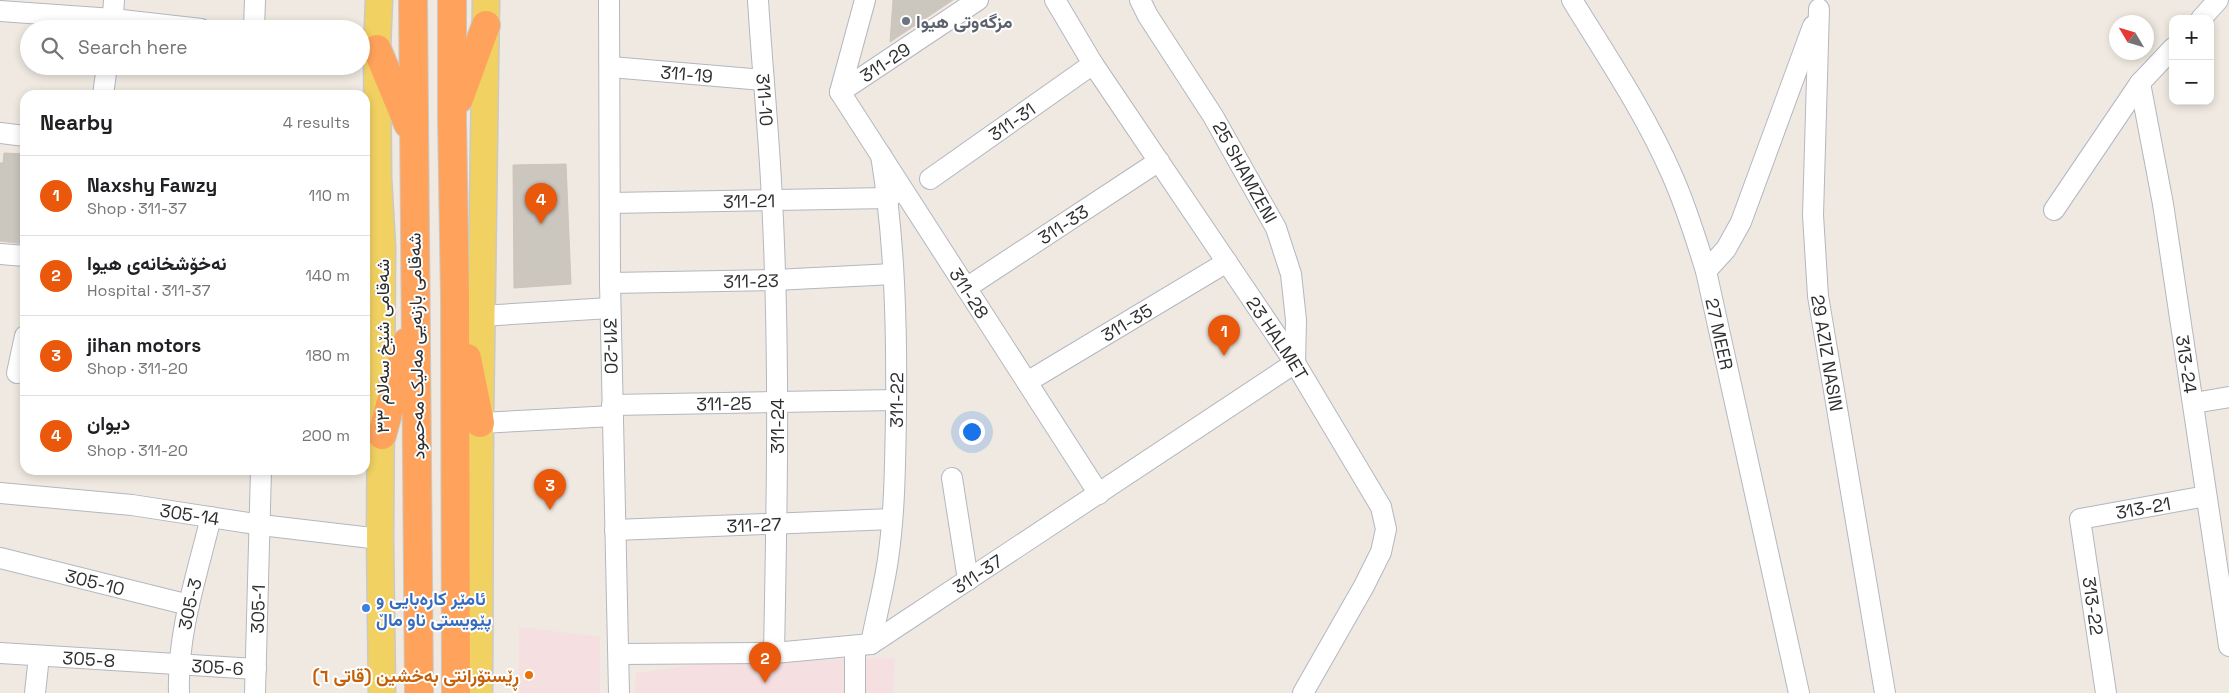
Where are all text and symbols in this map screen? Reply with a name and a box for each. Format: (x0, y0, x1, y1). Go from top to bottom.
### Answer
place label: مزگەوتی هیوا (916, 10, 1013, 33)
marker: مزگەوتی هیوا (900, 15, 912, 27)
north arrow (2109, 15, 2154, 60)
map controls (2169, 15, 2214, 105)
button: + (2169, 15, 2214, 60)
search box (20, 20, 370, 75)
icon: search (38, 34, 66, 62)
text: Search here (78, 35, 188, 60)
street label: 311-29 (855, 37, 914, 87)
street label: 311-19 (660, 60, 714, 87)
button: − (2169, 60, 2214, 105)
street label: 311-10 (752, 72, 779, 127)
street label: 311-31 (984, 97, 1040, 146)
text: Nearby (40, 109, 113, 136)
text: 4 results (283, 112, 350, 133)
street label: 25 SHAMZENI (1208, 117, 1282, 227)
text: Naxshy Fawzy (87, 173, 217, 198)
pin: 4 (525, 183, 557, 224)
text: 1 (52, 185, 60, 206)
text: 110 m (308, 185, 350, 206)
street label: 311-21 (723, 189, 775, 212)
text: Shop · 311-37 (87, 198, 187, 219)
street label: 311-33 (1033, 199, 1092, 249)
street label: شەقامی بازنەیی مەلیک مەحمود (403, 232, 429, 460)
text: نەخۆشخانەی هیوا (87, 251, 227, 276)
street label: شەقامی شێخ سەلام ٣٣ (371, 259, 395, 433)
street label: 311-28 (945, 263, 994, 323)
text: 2 (51, 265, 61, 286)
text: 140 m (305, 265, 350, 286)
street label: 311-23 (723, 268, 779, 292)
text: Hospital · 311-37 (87, 280, 210, 301)
street label: 23 HALMET (1242, 292, 1314, 384)
street label: 29 AZIZ NASIN (1806, 293, 1849, 413)
street label: 27 MEER (1701, 296, 1739, 372)
street label: 311-35 (1097, 298, 1156, 346)
pin: 1 (1208, 315, 1240, 356)
street label: 311-20 (599, 318, 623, 374)
text: jihan motors (87, 333, 201, 358)
street label: 313-24 (2171, 333, 2203, 395)
text: 3 (51, 345, 61, 366)
text: 180 m (305, 345, 350, 366)
text: Shop · 311-20 (87, 358, 188, 379)
street label: 311-22 (884, 372, 908, 428)
street label: 311-25 (696, 391, 752, 415)
street label: 311-24 (766, 398, 789, 454)
text: دیوان (87, 411, 130, 436)
your location (959, 419, 985, 445)
text: 4 (51, 425, 61, 446)
text: 200 m (302, 425, 350, 446)
text: Shop · 311-20 (87, 440, 188, 461)
pin: 3 (534, 469, 566, 510)
street label: 313-21 (2114, 491, 2172, 524)
street label: 305-14 (158, 498, 221, 530)
street label: 311-27 (726, 512, 782, 537)
street label: 311-37 (948, 549, 1007, 598)
street label: 305-10 (63, 563, 127, 600)
street label: 313-22 (2078, 575, 2108, 637)
street label: 305-3 (173, 576, 206, 632)
street label: 305-1 (245, 584, 269, 634)
place label: ئامێر کارەبایی و پێویستی ناو ماڵ (376, 587, 492, 632)
marker: ئامێر کارەبایی و پێویستی ناو ماڵ (360, 602, 372, 614)
pin: 2 (749, 642, 781, 683)
street label: 305-8 (62, 645, 116, 672)
street label: 305-6 (191, 653, 244, 680)
place label: ڕێستۆرانتی بە‌خشین (قاتی ٦) (313, 664, 519, 691)
marker: ڕێستۆرانتی بە‌خشین (قاتی ٦) (523, 669, 535, 681)

